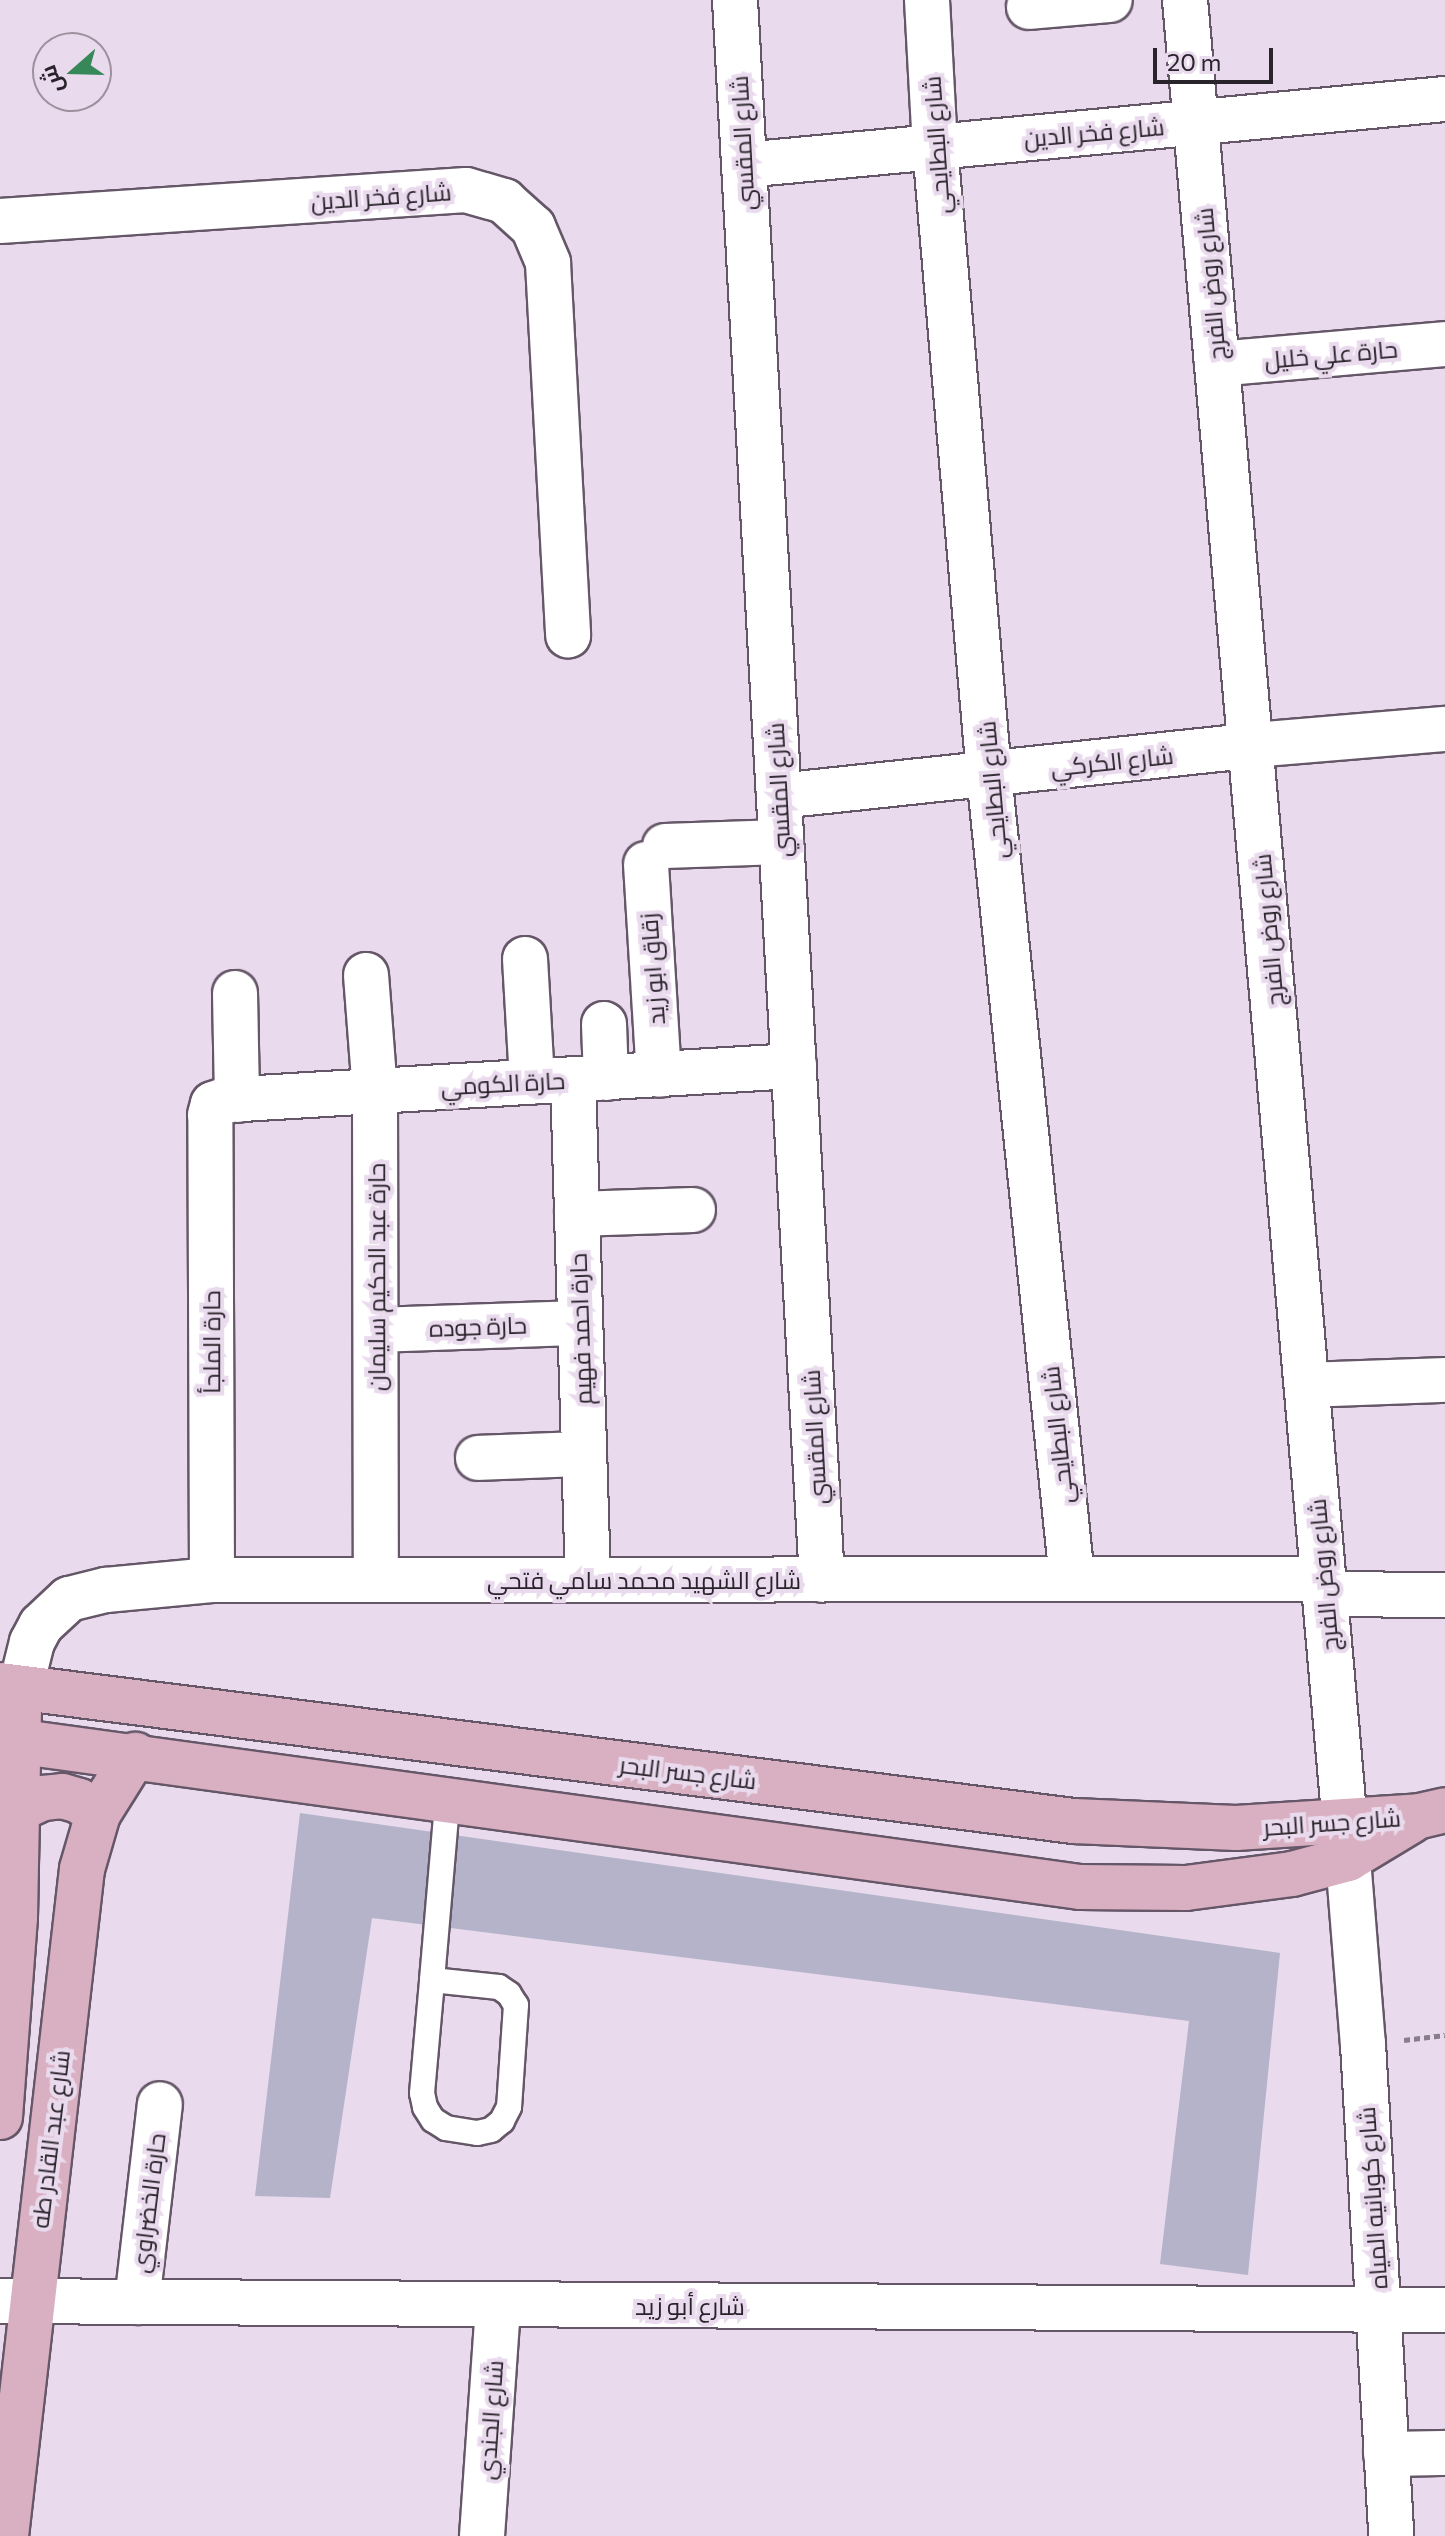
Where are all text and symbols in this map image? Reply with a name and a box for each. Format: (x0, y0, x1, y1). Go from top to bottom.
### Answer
north arrow (32, 32, 112, 112)
scale bar (1157, 32, 1277, 82)
text: 20 m (1167, 47, 1221, 76)
text: ش (33, 62, 68, 98)
street label: شارع المقسي (724, 75, 760, 211)
street label: شارع البطايحي (917, 75, 955, 215)
street label: شارع فخر الدين (1023, 112, 1165, 152)
street label: شارع فخر الدين (310, 177, 452, 215)
street label: شارع روض الفرج (1189, 206, 1231, 362)
street label: حارة علي خليل (1263, 334, 1399, 374)
street label: شارع البطايحي (972, 720, 1012, 860)
street label: شارع المقسي (760, 722, 796, 858)
street label: شارع الكركي (1049, 740, 1175, 782)
street label: شارع روض الفرج (1247, 852, 1289, 1008)
street label: زقاق ابو زيد (634, 912, 670, 1026)
street label: حارة الكومي (440, 1065, 566, 1101)
street label: حارة عبد الحكيم سليمان (362, 1163, 390, 1391)
street label: حارة احمد فهيم (563, 1253, 597, 1405)
street label: حارة الملجأ (197, 1290, 225, 1394)
street label: حارة جوده (428, 1310, 528, 1342)
street label: شارع البطايحي (1035, 1365, 1079, 1505)
street label: شارع المقسي (796, 1369, 832, 1505)
street label: شارع روض الفرج (1302, 1497, 1344, 1653)
street label: شارع الشهيد محمد سامي فتحي (487, 1566, 801, 1594)
street label: شارع جسر البحر (618, 1749, 758, 1795)
street label: شارع جسر البحر (1262, 1803, 1402, 1841)
street label: شارع عبد القادر طه (25, 2048, 75, 2230)
street label: شارع كوبانيه المياه (1351, 2106, 1393, 2290)
street label: حارة الخضراوي (125, 2131, 171, 2275)
street label: شارع أبو زيد (635, 2292, 745, 2320)
street label: شارع الجندي (471, 2359, 509, 2481)

